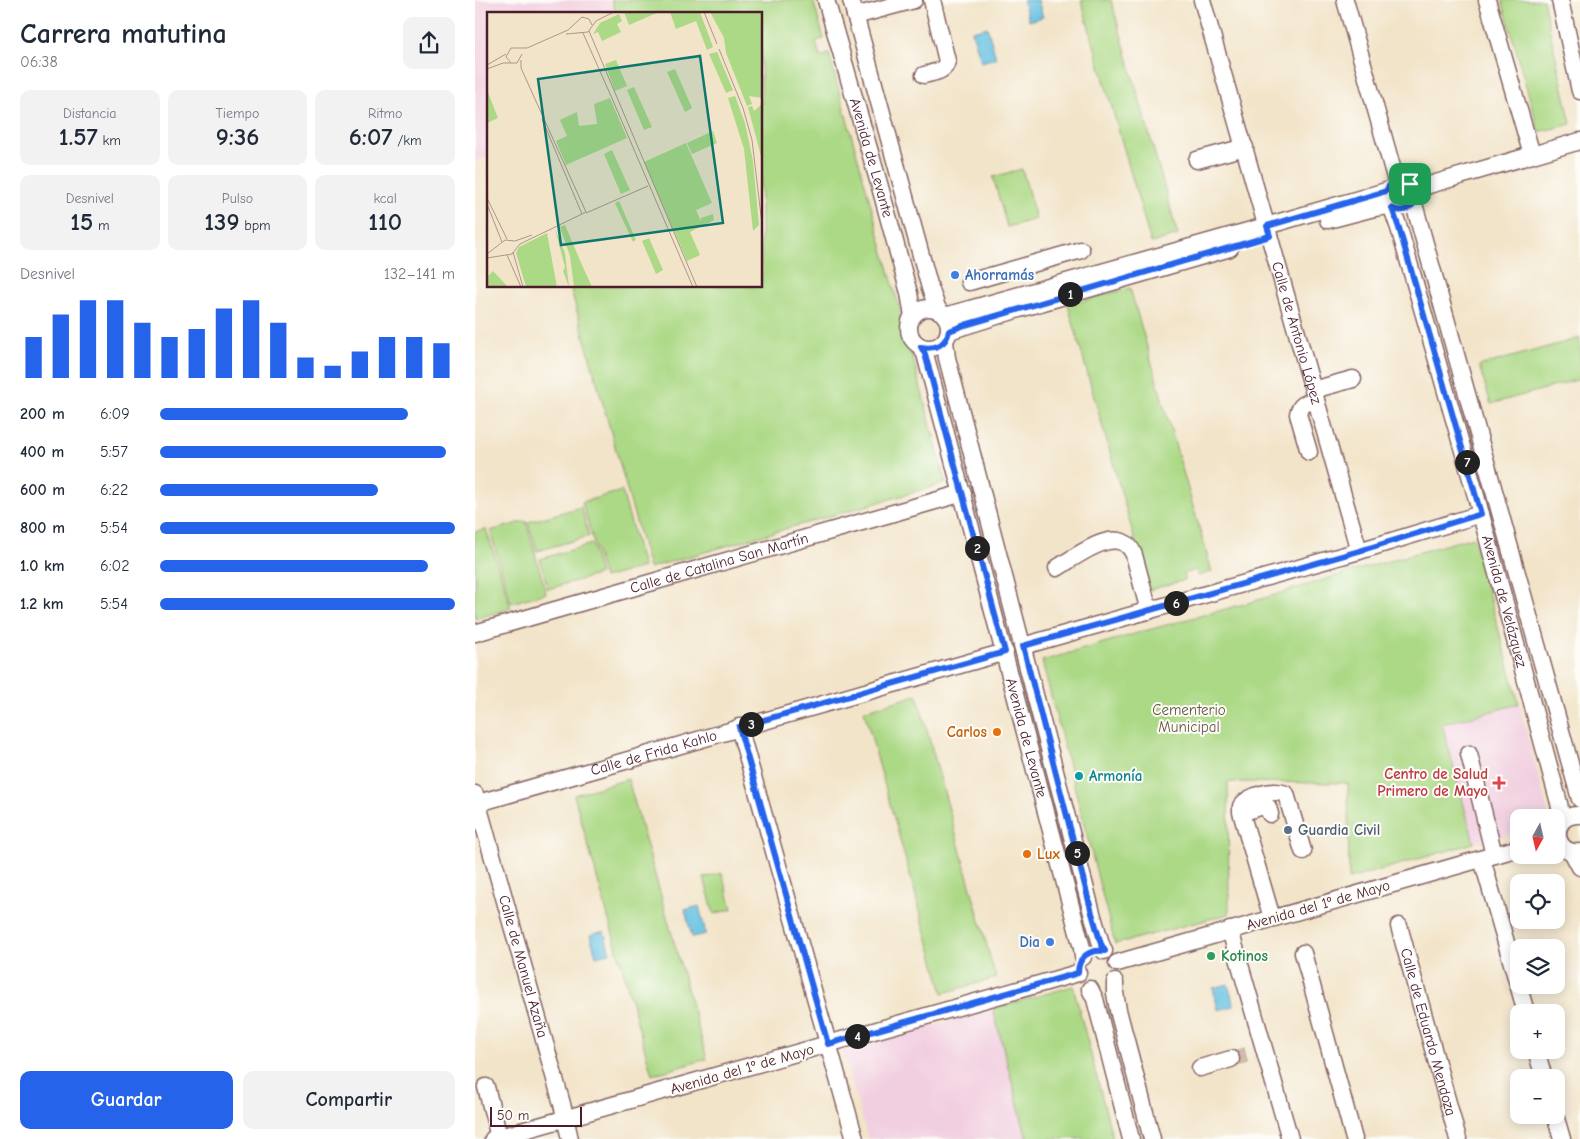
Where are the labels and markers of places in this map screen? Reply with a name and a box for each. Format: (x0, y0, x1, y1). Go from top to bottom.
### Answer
pin (1389, 163, 1431, 205)
place label: Ahorramás (965, 266, 1034, 284)
marker: Ahorramás (949, 269, 961, 281)
pin: 1 (1057, 282, 1083, 306)
pin: 7 (1455, 450, 1479, 474)
pin: 2 (965, 536, 989, 560)
pin: 6 (1163, 590, 1189, 616)
pin: 3 (739, 712, 763, 736)
place label: Carlos (947, 723, 987, 741)
marker: Carlos (991, 726, 1003, 738)
place label: Centro de Salud Primero de Mayo (1377, 765, 1488, 800)
place label: Armonía (1089, 767, 1142, 785)
marker: Armonía (1073, 770, 1085, 782)
marker: Centro de Salud Primero de Mayo (1492, 776, 1506, 790)
place label: Guardia Civil (1298, 821, 1380, 839)
marker: Guardia Civil (1282, 824, 1294, 836)
pin: 5 (1065, 840, 1089, 866)
place label: Lux (1037, 845, 1060, 863)
marker: Lux (1021, 848, 1033, 860)
place label: Dia (1019, 933, 1040, 951)
marker: Dia (1044, 936, 1056, 948)
place label: Kotinos (1221, 947, 1268, 965)
marker: Kotinos (1205, 950, 1217, 962)
pin: 4 (845, 1024, 869, 1048)

